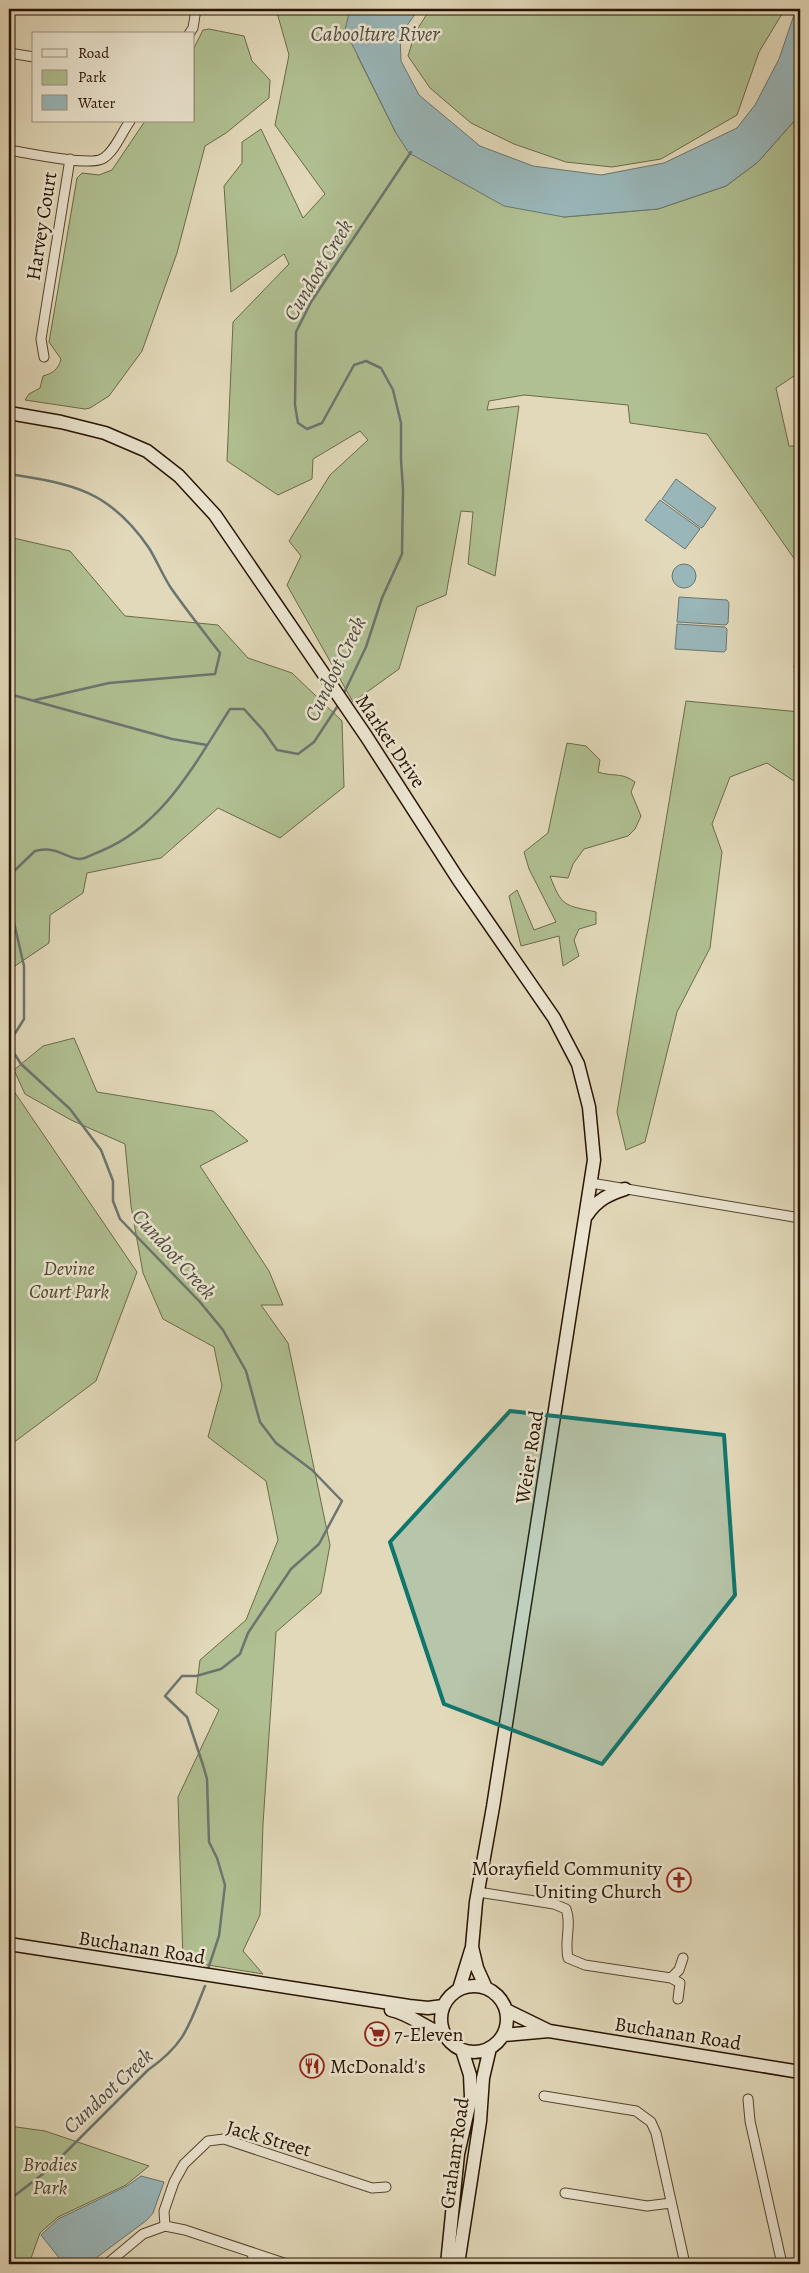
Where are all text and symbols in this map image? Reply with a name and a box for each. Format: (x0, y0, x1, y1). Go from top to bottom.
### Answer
water label: Caboolture River (310, 20, 440, 48)
legend (32, 32, 195, 122)
text: Road (78, 43, 110, 63)
text: Park (78, 67, 107, 87)
text: Water (77, 93, 115, 113)
street label: Harvey Court (20, 169, 63, 282)
water label: Cundoot Creek (277, 214, 359, 326)
water label: Cundoot Creek (298, 612, 372, 726)
street label: Market Drive (349, 689, 432, 793)
water label: Cundoot Creek (126, 1203, 222, 1305)
park label: Devine Court Park (29, 1255, 109, 1305)
street label: Weier Road (509, 1408, 550, 1507)
place label: Morayfield Community Uniting Church (472, 1855, 663, 1905)
church icon: Morayfield Community Uniting Church (666, 1867, 692, 1893)
street label: Buchanan Road (77, 1924, 208, 1971)
street label: Buchanan Road (613, 2010, 744, 2057)
supermarket icon: 7-Eleven (364, 2021, 390, 2047)
place label: 7-Eleven (394, 2021, 464, 2048)
water label: Cundoot Creek (57, 2042, 159, 2140)
restaurant icon: McDonald's (299, 2053, 325, 2079)
place label: McDonald's (330, 2053, 426, 2080)
street label: Graham Road (433, 2096, 476, 2210)
street label: Jack Street (223, 2114, 315, 2164)
park label: Brodies Park (23, 2151, 77, 2201)

